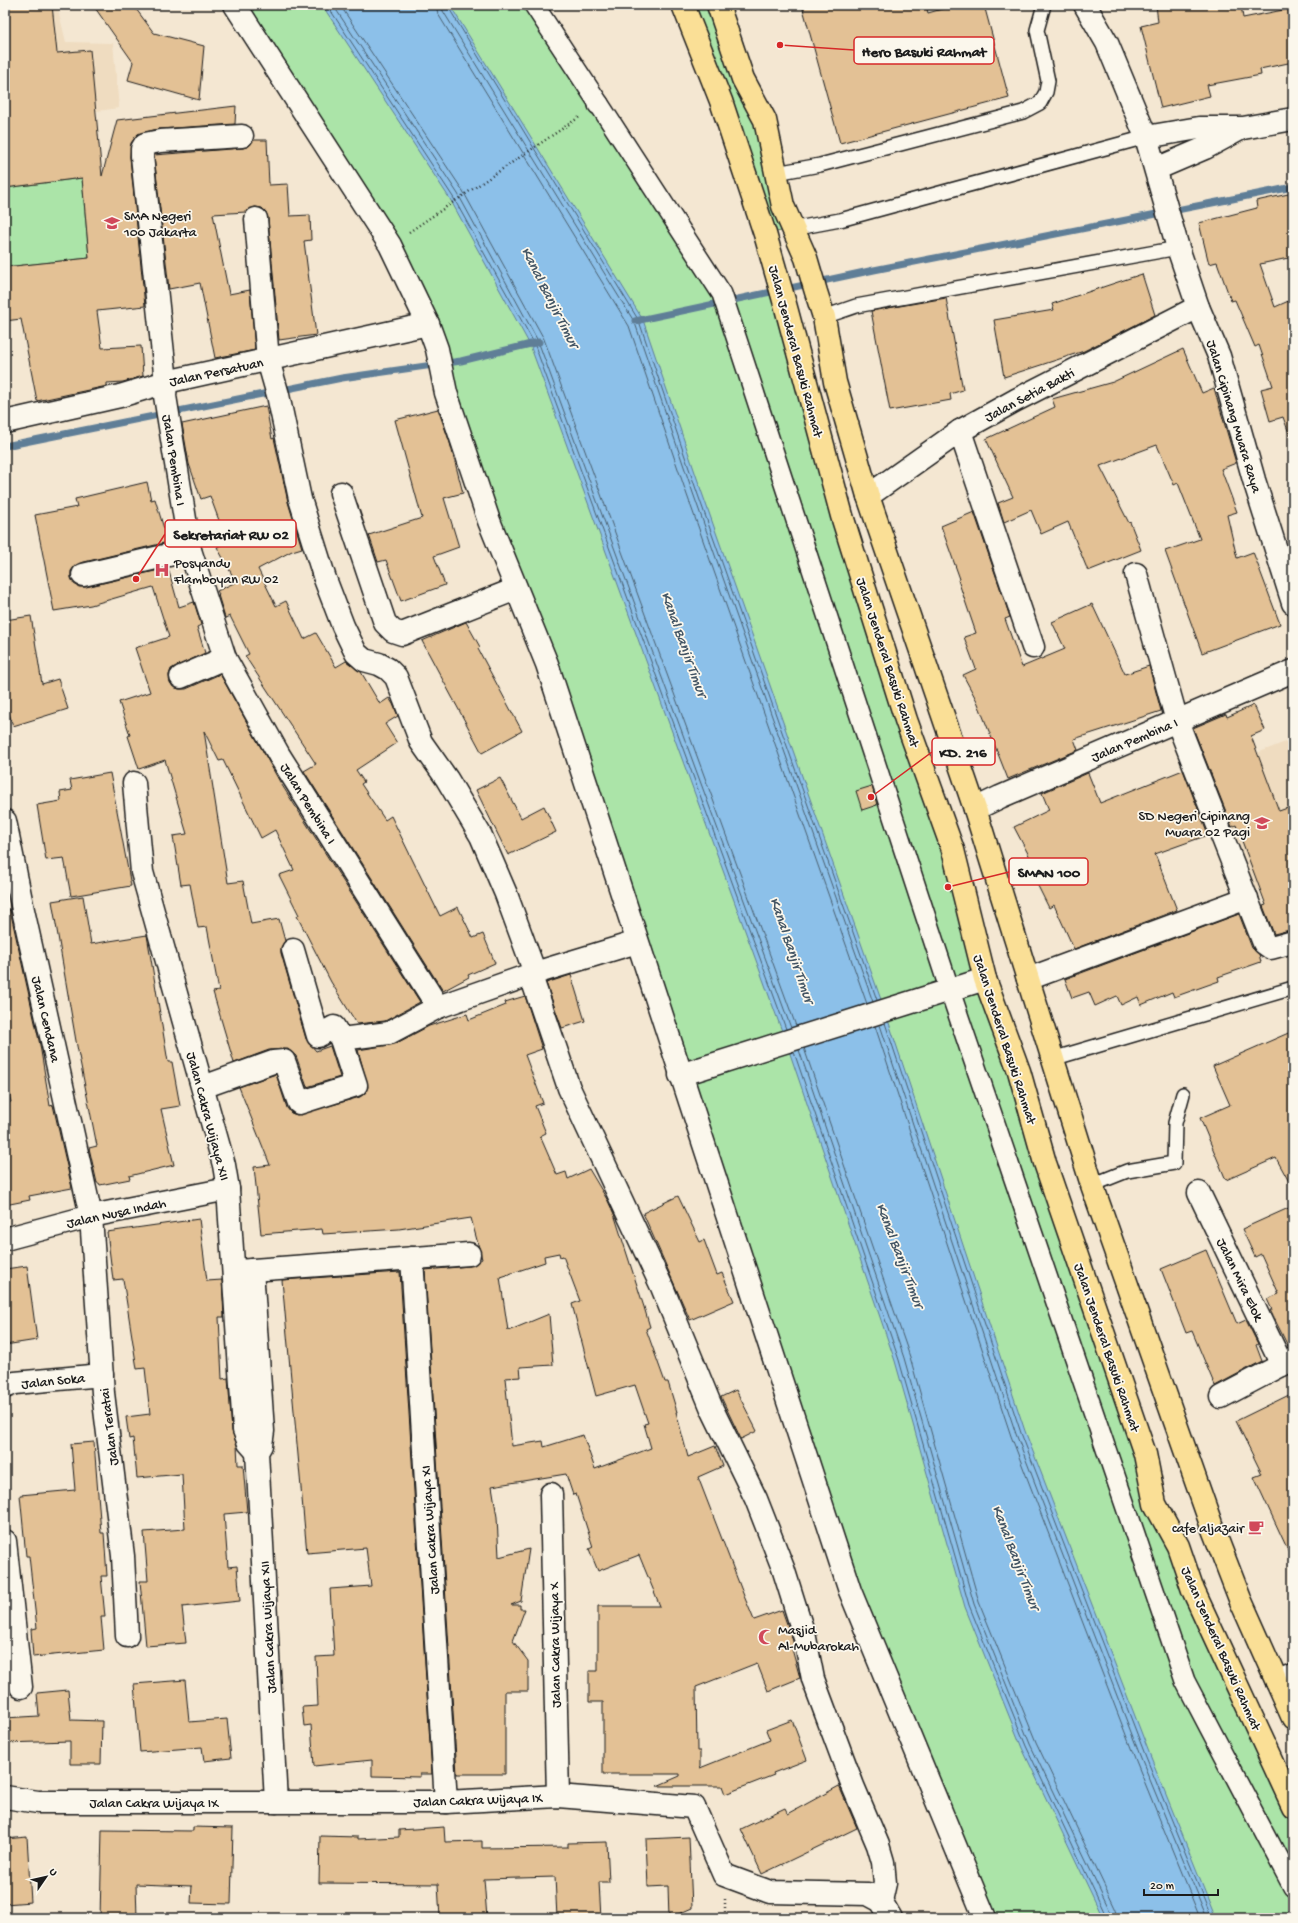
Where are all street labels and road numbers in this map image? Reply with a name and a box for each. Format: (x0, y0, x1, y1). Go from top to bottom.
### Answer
street label: Jalan Jenderal Basuki Rahmat (763, 264, 826, 441)
street label: Jalan Cipinang Muara Raya (1201, 338, 1264, 496)
street label: Jalan Persatuan (168, 355, 265, 392)
street label: Jalan Setia Bakti (982, 365, 1078, 427)
street label: Jalan Pembina I (157, 413, 188, 507)
street label: Jalan Jenderal Basuki Rahmat (851, 576, 922, 751)
street label: Jalan Pembina I (1089, 715, 1181, 767)
street label: Jalan Pembina I (275, 761, 339, 848)
street label: Jalan Jenderal Basuki Rahmat (968, 953, 1039, 1128)
street label: Jalan Cendana (26, 975, 63, 1065)
street label: Jalan Cakra Wijaya XII (181, 1050, 232, 1183)
street label: Jalan Nusa Indah (65, 1195, 168, 1233)
street label: Jalan Mira Elok (1211, 1236, 1267, 1326)
street label: Jalan Jenderal Basuki Rahmat (1069, 1261, 1143, 1436)
street label: Jalan Soka (21, 1371, 87, 1394)
street label: Jalan Teratai (97, 1387, 124, 1466)
street label: Jalan Cakra Wijaya XI (419, 1465, 444, 1595)
street label: Jalan Cakra Wijaya XII (258, 1560, 281, 1694)
street label: Jalan Jenderal Basuki Rahmat (1176, 1565, 1264, 1735)
street label: Jalan Cakra Wijaya X (547, 1581, 566, 1708)
street label: Jalan Cakra Wijaya IX (413, 1791, 544, 1812)
street label: Jalan Cakra Wijaya IX (89, 1796, 219, 1813)

